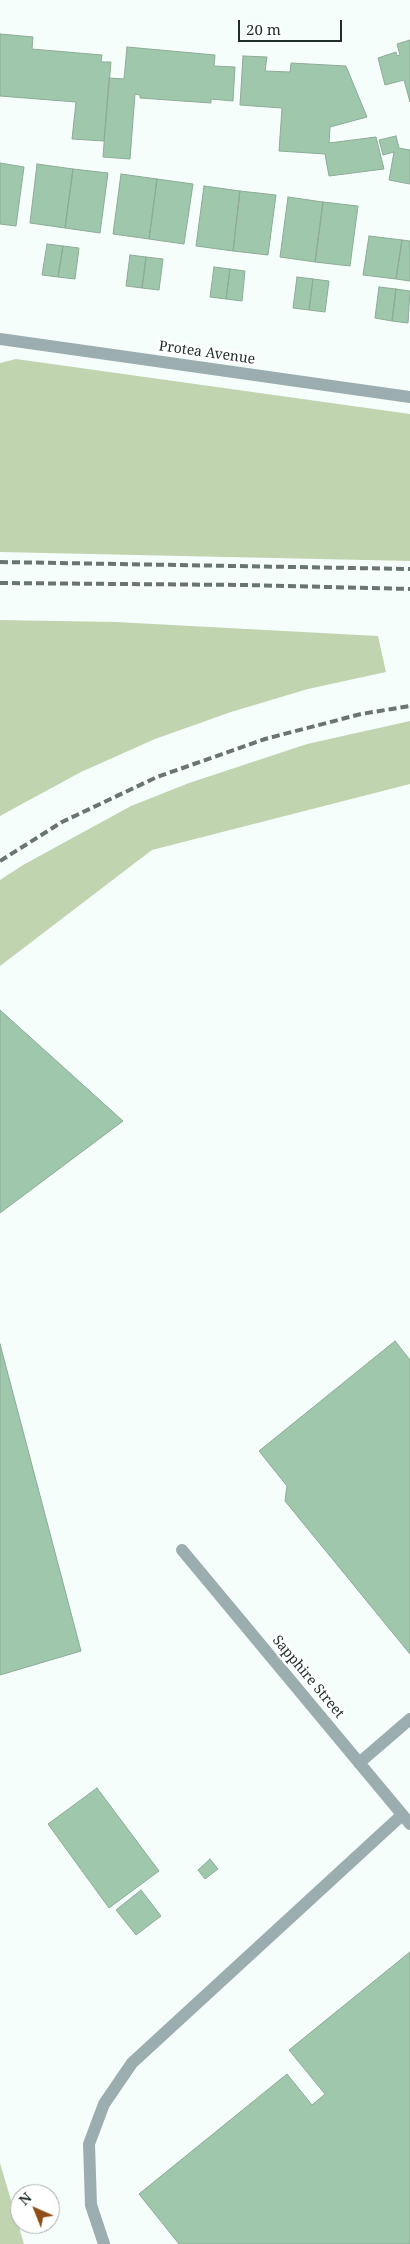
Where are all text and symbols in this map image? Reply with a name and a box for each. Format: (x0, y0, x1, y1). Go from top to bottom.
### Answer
scale bar (240, 10, 344, 42)
text: 20 m (246, 19, 281, 39)
street label: Protea Avenue (158, 338, 256, 368)
street label: Sapphire Street (269, 1632, 347, 1722)
north arrow (10, 2184, 60, 2234)
text: N (14, 2188, 35, 2209)

